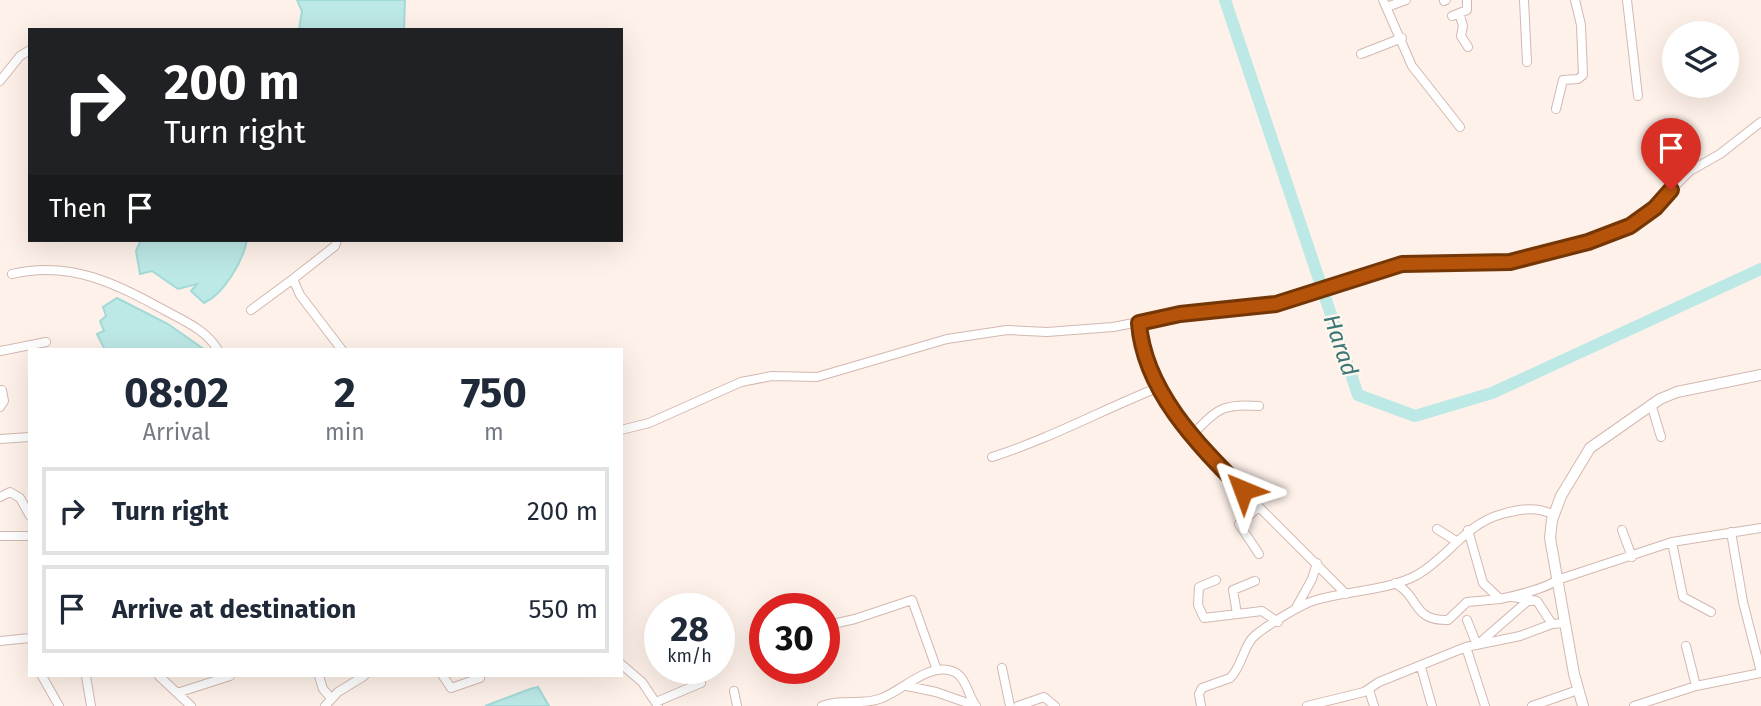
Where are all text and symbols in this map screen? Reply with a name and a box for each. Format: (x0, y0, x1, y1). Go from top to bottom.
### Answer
map controls (1662, 21, 1739, 98)
button: layers (1662, 21, 1739, 98)
text: 200 m (164, 53, 300, 112)
icon: right (49, 56, 140, 147)
text: Turn right (164, 113, 306, 151)
pin (1641, 118, 1701, 190)
icon: arrive (1652, 129, 1690, 167)
icon: arrive (121, 189, 159, 227)
text: Then (49, 193, 107, 224)
water label: Harad (1317, 311, 1365, 379)
text: 08:02 (124, 368, 229, 418)
text: 2 (334, 368, 356, 418)
text: 750 (461, 368, 527, 418)
text: Arrival (143, 418, 210, 446)
text: min (325, 418, 365, 446)
text: m (484, 418, 504, 446)
position arrow (1206, 453, 1280, 527)
icon: right (53, 492, 91, 530)
text: Turn right (112, 496, 229, 527)
text: 200 m (527, 496, 598, 527)
icon: arrive (53, 590, 91, 628)
speed limit sign: 30 (749, 593, 840, 684)
text: Arrive at destination (112, 594, 356, 625)
text: 550 m (528, 594, 598, 625)
text: 28 (670, 608, 709, 650)
text: km/h (667, 645, 712, 667)

